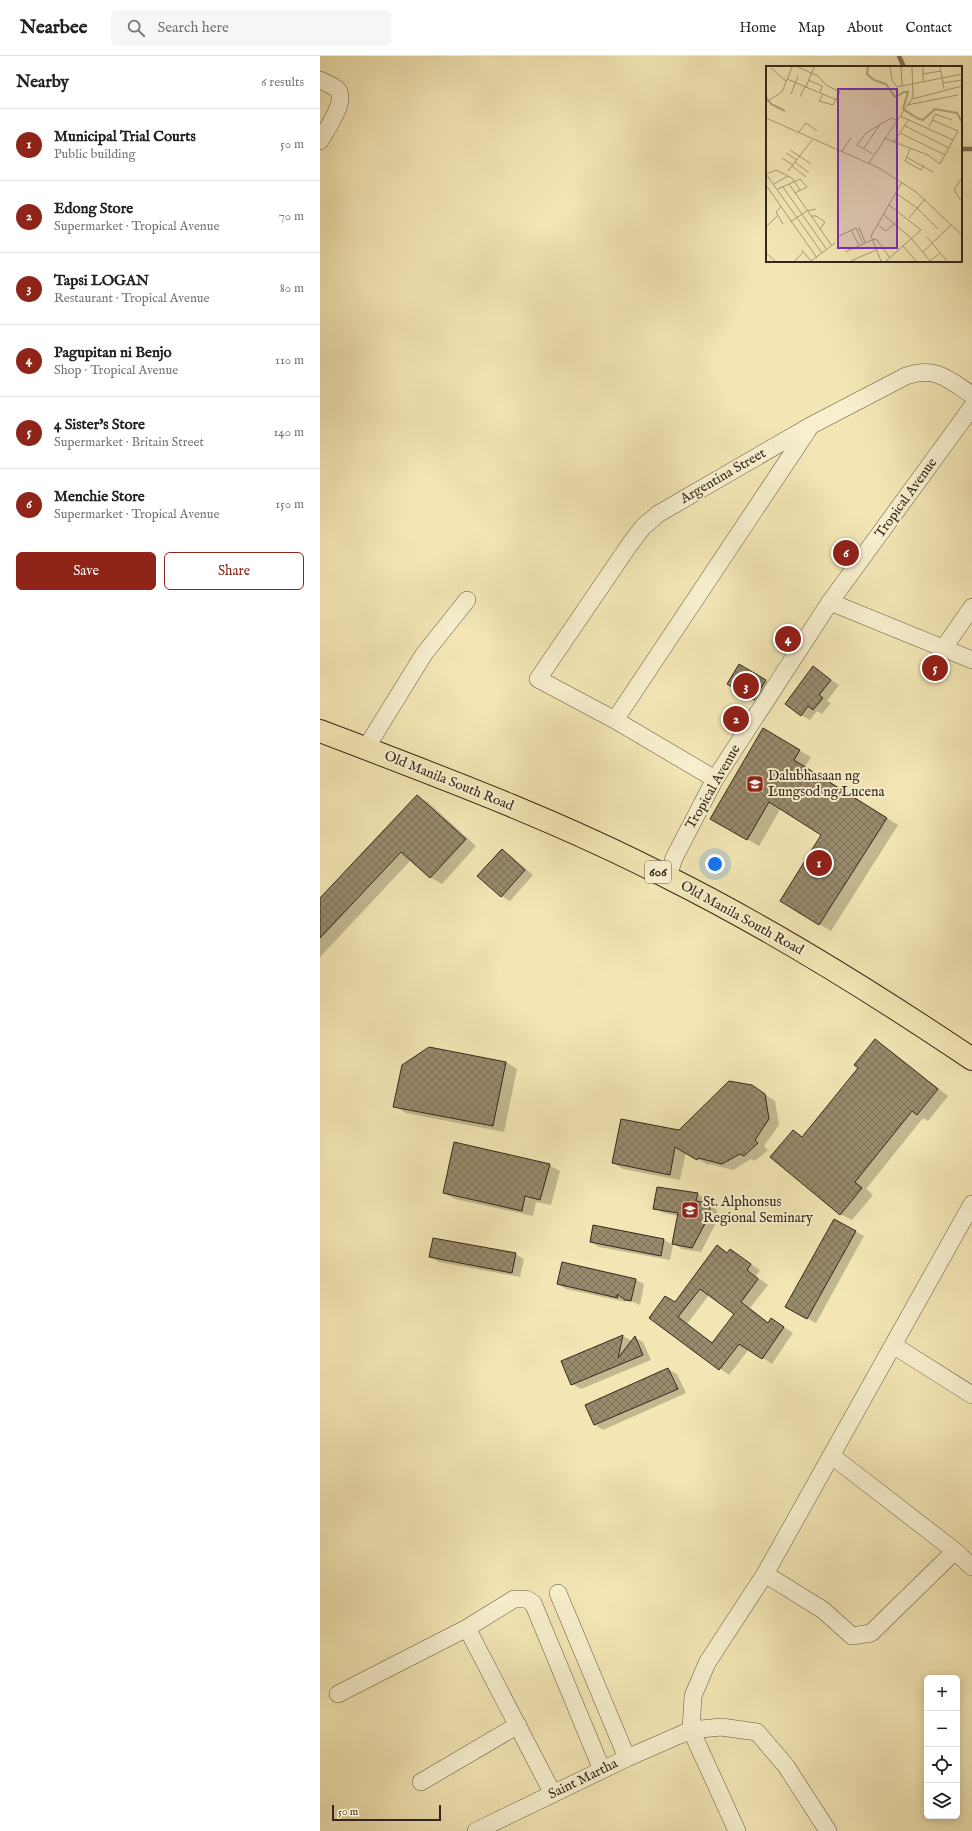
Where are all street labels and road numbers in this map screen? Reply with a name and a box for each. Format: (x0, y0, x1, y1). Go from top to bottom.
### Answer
street label: Argentina Street (676, 444, 769, 508)
street label: Tropical Avenue (871, 454, 941, 542)
street label: Tropical Avenue (682, 741, 745, 833)
street label: Old Manila South Road (382, 747, 517, 815)
road number: 606 (645, 861, 671, 883)
street label: Old Manila South Road (677, 877, 807, 960)
street label: Saint Martha (545, 1754, 621, 1804)

